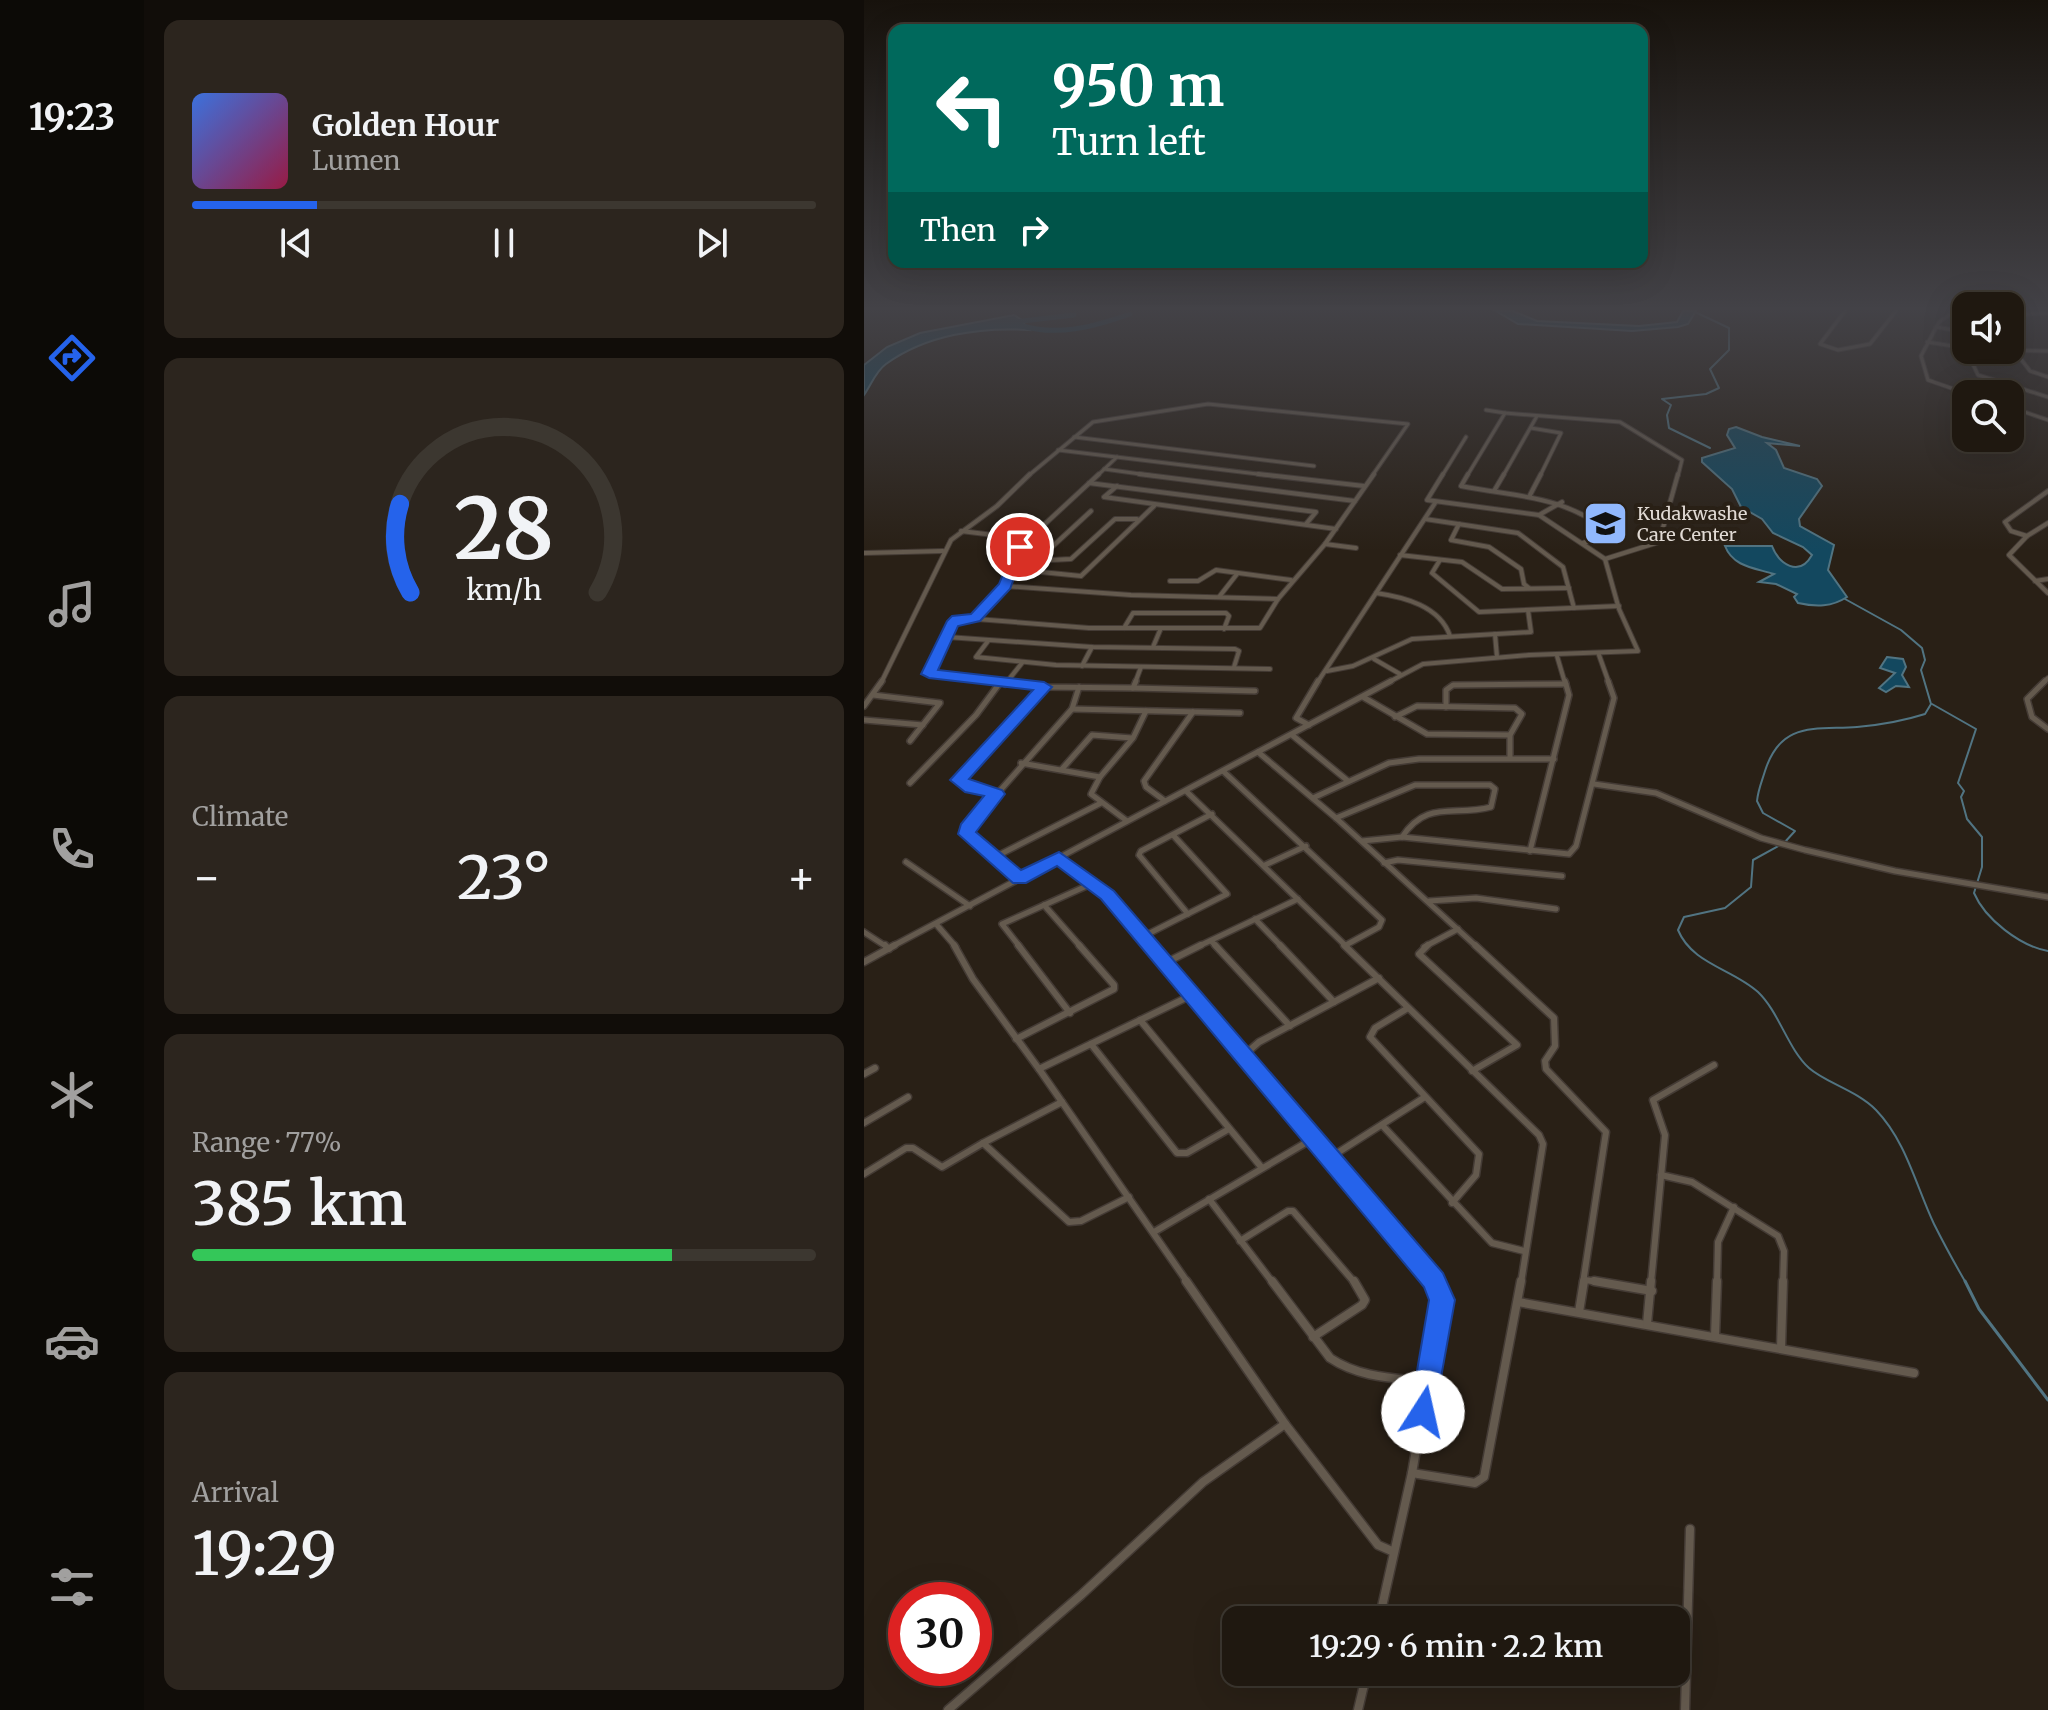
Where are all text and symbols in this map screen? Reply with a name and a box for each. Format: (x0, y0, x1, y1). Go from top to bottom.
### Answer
text: 950 m (1052, 51, 1224, 121)
icon: left (920, 56, 1024, 160)
text: 19:23 (29, 95, 115, 140)
text: Golden Hour (312, 106, 499, 144)
text: Turn left (1052, 120, 1206, 165)
text: Lumen (312, 144, 401, 177)
icon: right (1012, 208, 1056, 252)
text: Then (920, 211, 996, 249)
icon: previous (274, 221, 318, 265)
icon: pause (482, 221, 526, 265)
icon: next (690, 221, 734, 265)
map controls (1952, 292, 2024, 452)
button: sound (1952, 292, 2024, 364)
icon: directions (44, 330, 100, 386)
button: search (1952, 380, 2024, 452)
text: 28 (454, 477, 554, 582)
school or university icon: Kudakwashe Care Center (1582, 500, 1630, 548)
place label: Kudakwashe Care Center (1637, 502, 1747, 546)
pin (986, 513, 1054, 581)
icon: arrive (998, 525, 1042, 569)
text: km/h (466, 572, 542, 608)
icon: music (44, 576, 100, 632)
text: Climate (192, 800, 288, 833)
icon: phone (44, 821, 100, 877)
text: 23° (457, 840, 551, 915)
text: − (192, 850, 221, 905)
text: + (787, 850, 816, 905)
icon: climate (44, 1067, 100, 1123)
text: Range · 77% (192, 1126, 341, 1159)
text: 385 km (192, 1166, 407, 1241)
icon: car (44, 1313, 100, 1369)
position arrow (1381, 1370, 1465, 1454)
text: Arrival (192, 1476, 279, 1509)
text: 19:29 (192, 1516, 337, 1591)
icon: filters (44, 1559, 100, 1615)
speed limit sign: 30 (888, 1582, 992, 1686)
text: 19:29 · 6 min · 2.2 km (1309, 1627, 1603, 1665)

